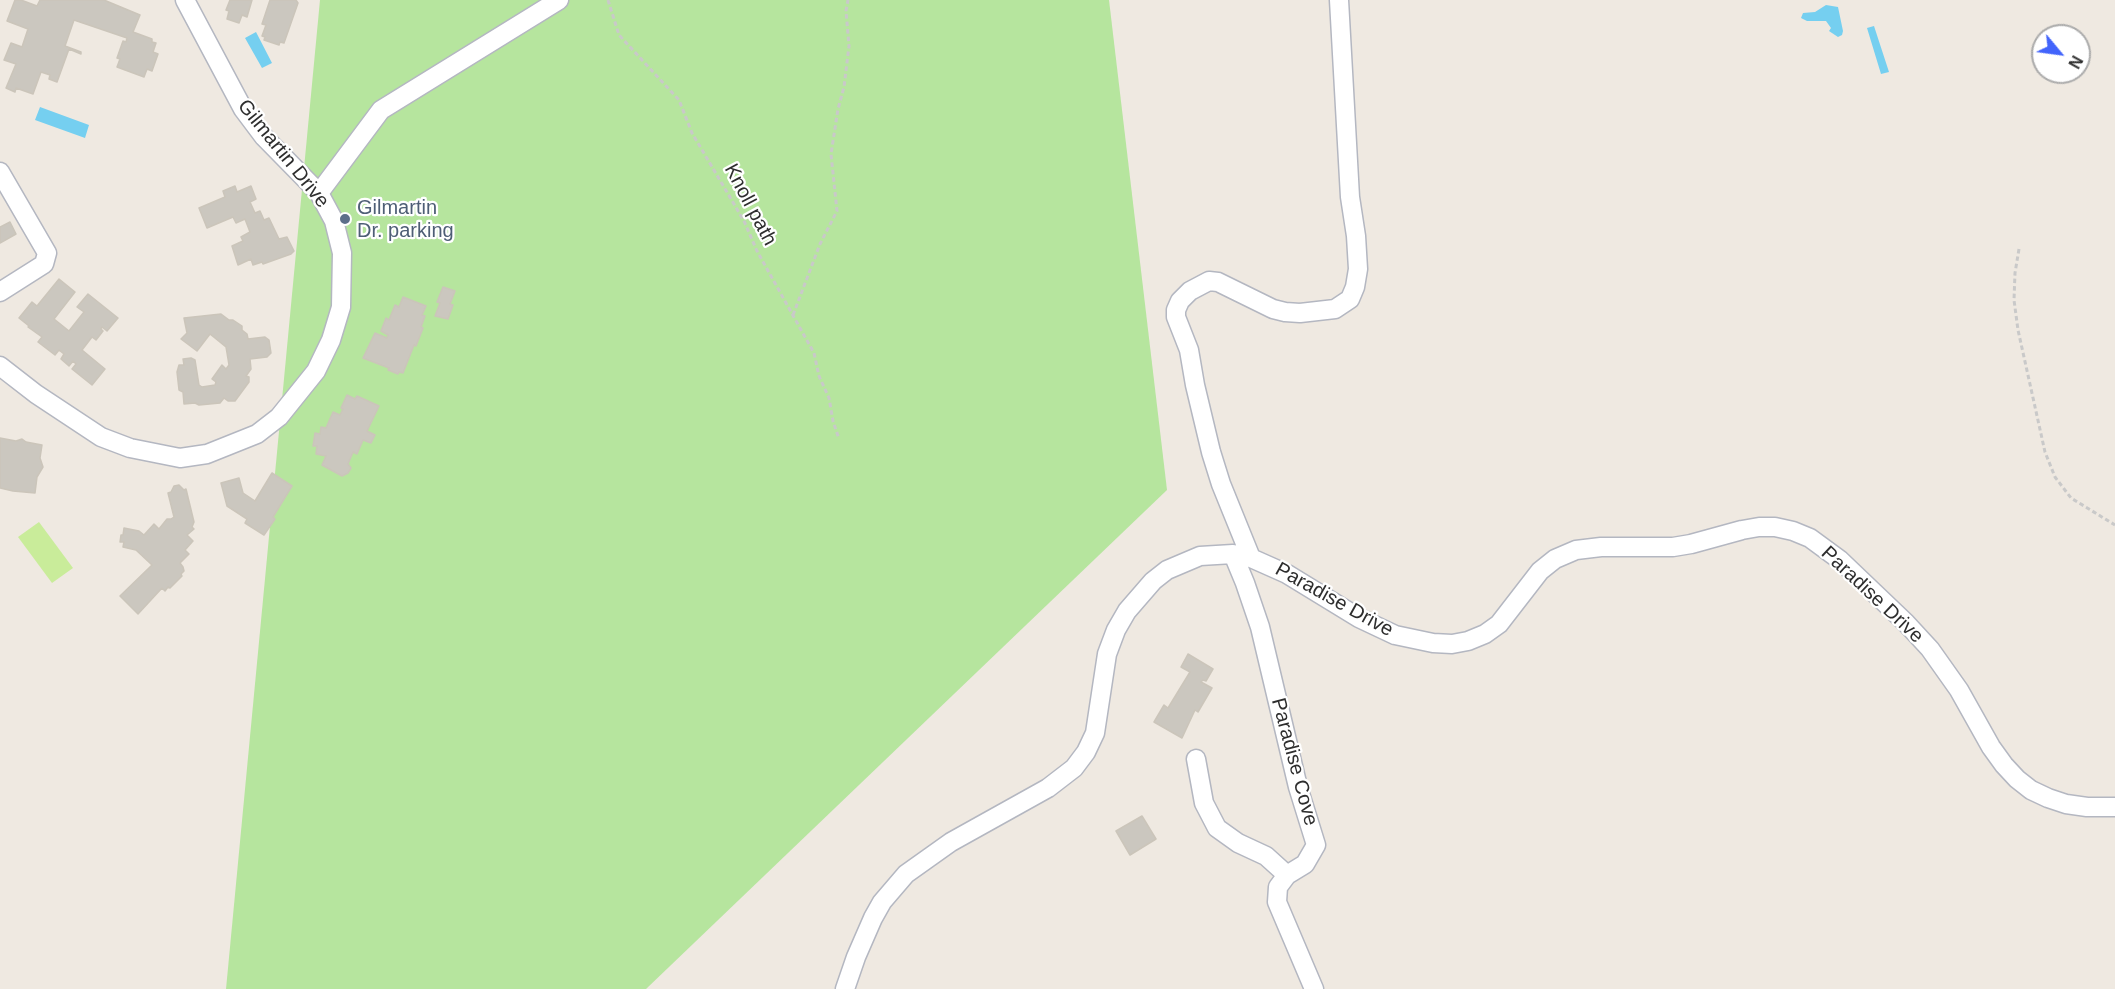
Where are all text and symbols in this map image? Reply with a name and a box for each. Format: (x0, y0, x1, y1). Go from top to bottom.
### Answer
north arrow (2031, 24, 2091, 84)
text: N (2065, 53, 2086, 71)
street label: Gilmartin Drive (232, 95, 334, 213)
street label: Knoll path (719, 160, 781, 250)
place label: Gilmartin Dr. parking (357, 196, 454, 243)
marker: Gilmartin Dr. parking (338, 212, 352, 226)
street label: Paradise Drive (1816, 541, 1928, 649)
street label: Paradise Drive (1271, 558, 1397, 642)
street label: Paradise Cove (1265, 696, 1323, 828)

